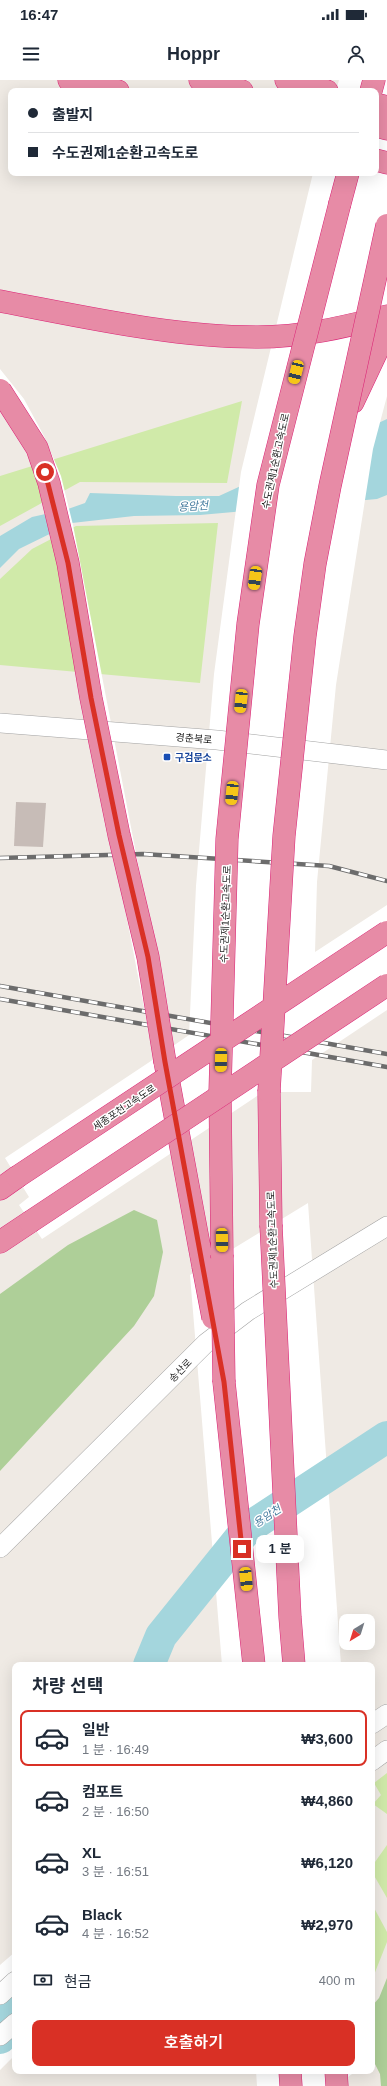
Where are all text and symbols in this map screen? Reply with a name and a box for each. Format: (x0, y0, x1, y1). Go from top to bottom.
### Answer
text: 16:47 (20, 6, 58, 23)
icon: menu (20, 43, 42, 65)
icon: person (345, 43, 367, 65)
text: Hoppr (167, 44, 220, 64)
text: 출발지 (52, 106, 93, 123)
text: 수도권제1순환고속도로 (52, 144, 198, 161)
car (287, 359, 305, 385)
street label: 수도권제1순환고속도로 (260, 412, 291, 510)
route start (36, 463, 54, 481)
water label: 용암천 (177, 499, 210, 513)
car (247, 565, 263, 591)
car (234, 688, 248, 714)
street label: 경춘북로 (175, 731, 213, 746)
marker: 구검문소 (162, 752, 172, 762)
place label: 구검문소 (175, 752, 212, 763)
car (225, 780, 239, 806)
street label: 수도권제1순환고속도로 (218, 865, 233, 963)
car (215, 1048, 227, 1072)
street label: 세종포천고속도로 (91, 1082, 158, 1133)
street label: 수도권제1순환고속도로 (265, 1191, 280, 1289)
car (216, 1228, 228, 1252)
street label: 송산로 (167, 1357, 194, 1384)
water label: 용암천 (251, 1502, 285, 1529)
callout: 1 분 (256, 1535, 304, 1563)
route end (233, 1540, 251, 1558)
text: 1 분 (269, 1541, 291, 1556)
car (239, 1566, 253, 1592)
north arrow (339, 1614, 375, 1650)
map controls (339, 1614, 375, 1650)
text: 차량 선택 (32, 1676, 103, 1696)
icon: car (34, 1720, 70, 1756)
text: 일반 (82, 1721, 110, 1738)
text: ₩3,600 (301, 1730, 353, 1747)
text: 1 분 · 16:49 (82, 1742, 149, 1757)
icon: car (34, 1782, 70, 1818)
text: 컴포트 (82, 1783, 123, 1800)
text: ₩4,860 (301, 1792, 353, 1809)
text: 2 분 · 16:50 (82, 1804, 149, 1819)
icon: car (34, 1844, 70, 1880)
text: XL (82, 1844, 101, 1861)
text: ₩6,120 (301, 1854, 353, 1871)
text: 3 분 · 16:51 (82, 1864, 149, 1879)
icon: car (34, 1906, 70, 1942)
text: Black (82, 1906, 122, 1923)
text: ₩2,970 (301, 1916, 353, 1933)
text: 4 분 · 16:52 (82, 1926, 149, 1941)
icon: cash (32, 1969, 54, 1991)
text: 현금 (64, 1973, 92, 1990)
text: 400 m (319, 1973, 355, 1988)
button: 호출하기 (32, 2020, 355, 2066)

